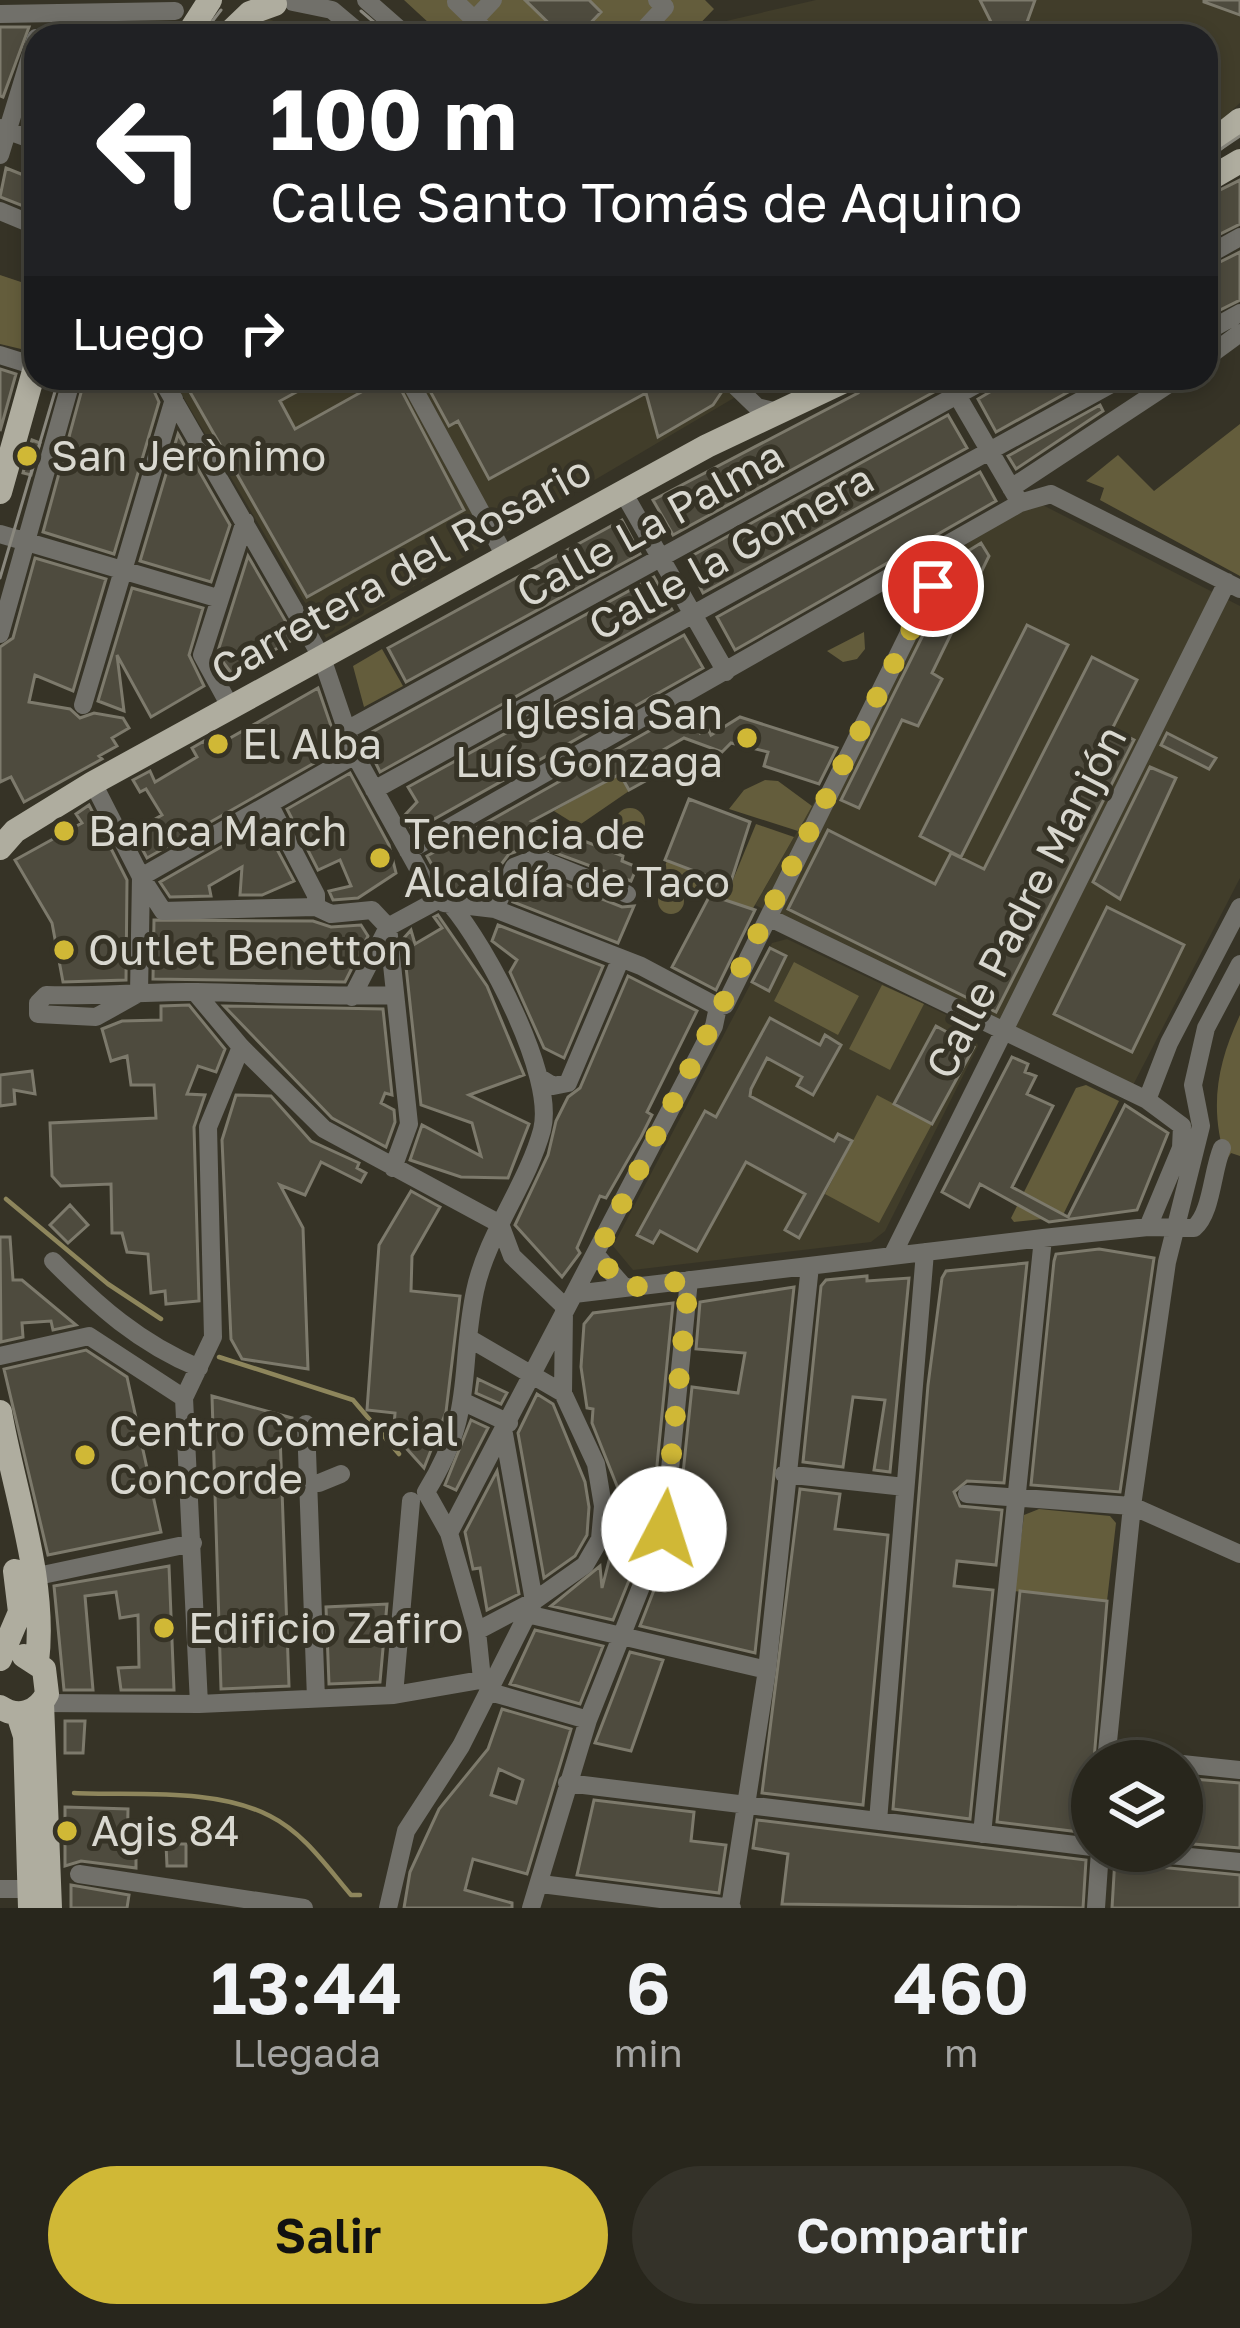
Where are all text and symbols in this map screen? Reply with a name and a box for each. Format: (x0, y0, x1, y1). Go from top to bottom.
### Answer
text: 100 m (270, 68, 517, 168)
icon: left (72, 72, 228, 228)
text: Calle Santo Tomás de Aquino (270, 169, 1022, 234)
icon: right (229, 300, 295, 366)
text: Luego (72, 306, 205, 360)
street label: Calle La Palma (507, 429, 792, 617)
place label: San Jerònimo (51, 430, 326, 480)
marker: San Jerònimo (14, 443, 40, 469)
street label: Carretera del Rosario (202, 444, 599, 694)
street label: Calle la Gomera (580, 452, 881, 650)
pin (882, 535, 984, 637)
icon: arrive (900, 553, 966, 619)
place label: Iglesia San Luís Gonzaga (455, 688, 723, 786)
street label: Calle Padre Manjón (915, 717, 1136, 1086)
place label: El Alba (242, 718, 382, 768)
marker: Iglesia San Luís Gonzaga (734, 725, 760, 751)
marker: El Alba (205, 731, 231, 757)
place label: Banca March (88, 805, 347, 855)
place label: Tenencia de Alcaldía de Taco (404, 808, 730, 906)
marker: Banca March (51, 818, 77, 844)
marker: Tenencia de Alcaldía de Taco (367, 845, 393, 871)
place label: Outlet Benetton (88, 924, 413, 974)
marker: Outlet Benetton (51, 937, 77, 963)
place label: Centro Comercial Concorde (109, 1405, 458, 1503)
marker: Centro Comercial Concorde (72, 1442, 98, 1468)
position arrow (601, 1466, 727, 1592)
place label: Edificio Zafiro (188, 1602, 463, 1652)
marker: Edificio Zafiro (151, 1615, 177, 1641)
map controls (1071, 1740, 1203, 1872)
button: layers (1071, 1740, 1203, 1872)
place label: Agis 84 (91, 1805, 240, 1855)
marker: Agis 84 (54, 1818, 80, 1844)
text: 13:44 (211, 1943, 403, 2030)
text: 6 (626, 1943, 671, 2030)
text: 460 (893, 1943, 1029, 2030)
text: Llegada (233, 2029, 381, 2076)
text: min (614, 2029, 683, 2076)
text: m (944, 2029, 979, 2076)
button: Salir (48, 2166, 608, 2304)
button: Compartir (632, 2166, 1192, 2304)

